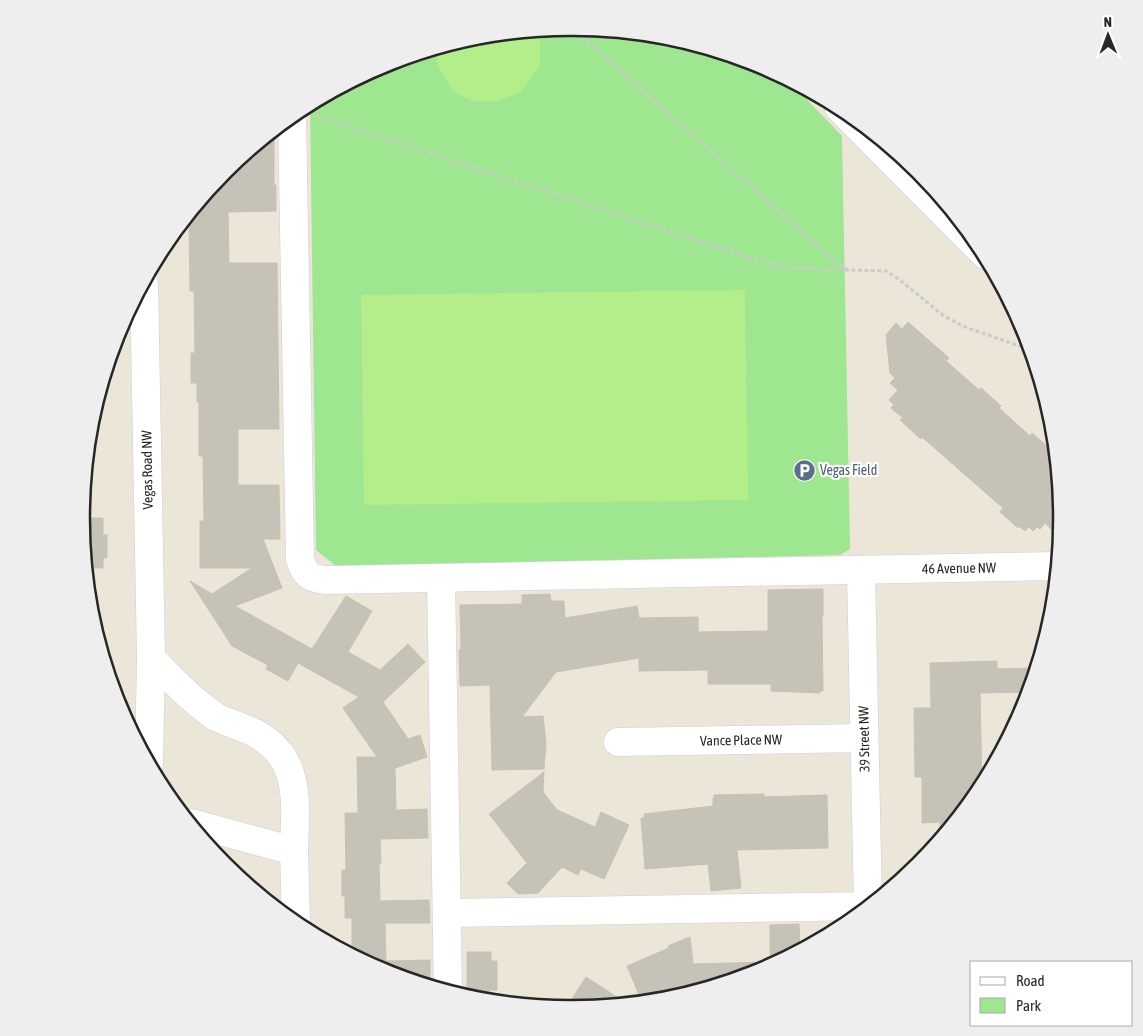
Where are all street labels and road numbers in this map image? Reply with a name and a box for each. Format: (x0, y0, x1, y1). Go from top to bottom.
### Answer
street label: Vegas Road NW (138, 430, 156, 510)
street label: 46 Avenue NW (922, 559, 997, 577)
street label: 39 Street NW (855, 705, 873, 772)
street label: Vance Place NW (700, 731, 783, 749)

